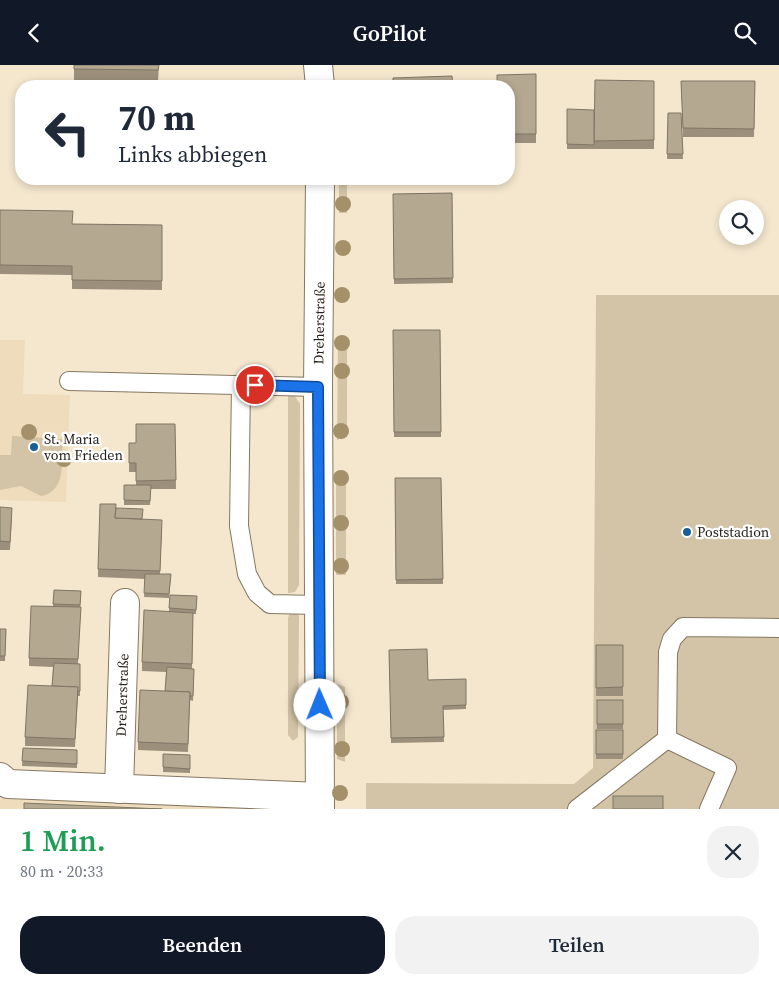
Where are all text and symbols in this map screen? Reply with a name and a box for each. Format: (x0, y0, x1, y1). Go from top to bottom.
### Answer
text: GoPilot (353, 18, 426, 48)
icon: back (20, 19, 48, 47)
icon: search (731, 19, 759, 47)
text: 70 m (118, 94, 195, 142)
icon: left (35, 100, 100, 165)
text: Links abbiegen (118, 139, 267, 169)
map controls (719, 200, 764, 245)
button: search (719, 200, 764, 245)
street label: Dreherstraße (308, 281, 330, 365)
pin (234, 364, 276, 406)
icon: arrive (241, 371, 269, 399)
place label: St. Maria vom Frieden (44, 429, 123, 465)
marker: St. Maria vom Frieden (28, 441, 40, 453)
place label: Poststadion (697, 522, 770, 542)
marker: Poststadion (681, 526, 693, 538)
street label: Dreherstraße (111, 653, 133, 737)
position arrow (293, 678, 345, 730)
text: 1 Min. (20, 820, 106, 861)
button: close (707, 826, 759, 878)
text: 80 m · 20:33 (20, 860, 103, 882)
button: Beenden (20, 916, 385, 974)
button: Teilen (395, 916, 759, 974)

